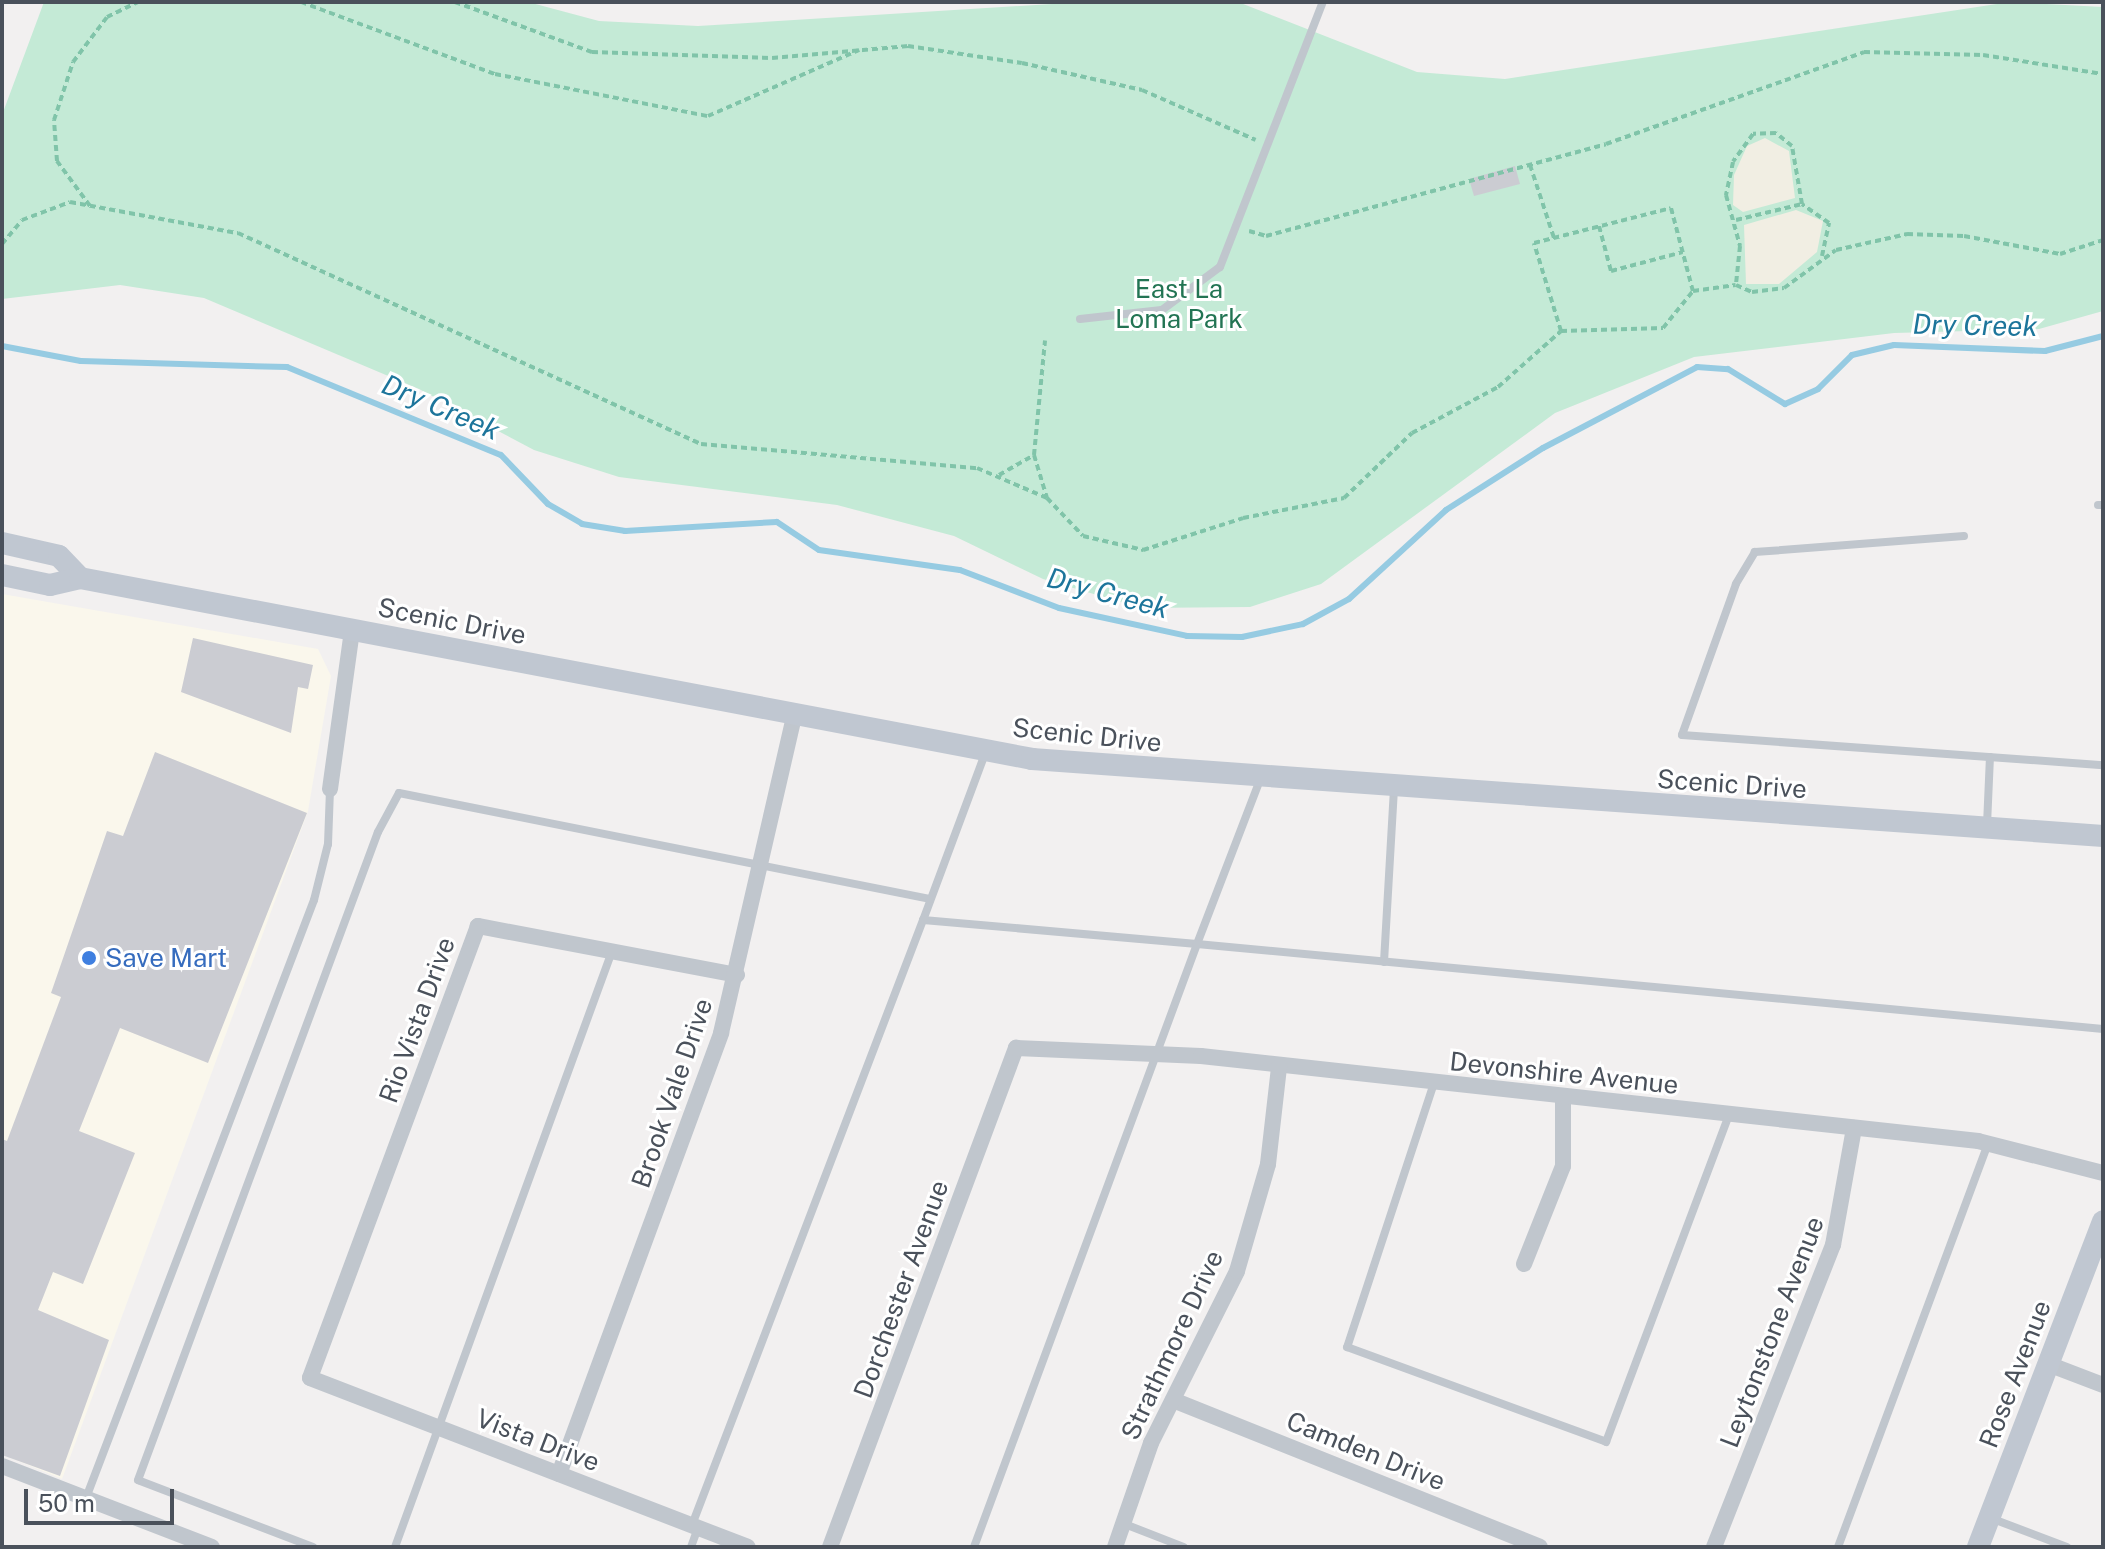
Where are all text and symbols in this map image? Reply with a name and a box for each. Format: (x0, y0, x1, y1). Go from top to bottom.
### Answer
park label: East La Loma Park (1115, 273, 1243, 334)
water label: Dry Creek (1912, 307, 2038, 343)
water label: Dry Creek (377, 367, 505, 447)
water label: Dry Creek (1043, 561, 1173, 625)
street label: Scenic Drive (375, 591, 529, 651)
street label: Scenic Drive (1011, 712, 1163, 758)
street label: Scenic Drive (1656, 763, 1808, 805)
street label: Rio Vista Drive (372, 933, 462, 1107)
place label: Save Mart (105, 942, 227, 974)
marker: Save Mart (80, 949, 98, 967)
street label: Brook Vale Drive (625, 994, 719, 1192)
street label: Devonshire Avenue (1448, 1045, 1680, 1101)
street label: Dorchester Avenue (847, 1176, 955, 1402)
street label: Leytonstone Avenue (1714, 1212, 1830, 1452)
street label: Strathmore Drive (1114, 1245, 1230, 1445)
street label: Rose Avenue (1973, 1296, 2057, 1452)
street label: Vista Drive (472, 1402, 604, 1478)
street label: Camden Drive (1282, 1405, 1450, 1497)
scale bar (28, 1473, 178, 1523)
text: 50 m (38, 1489, 95, 1517)

